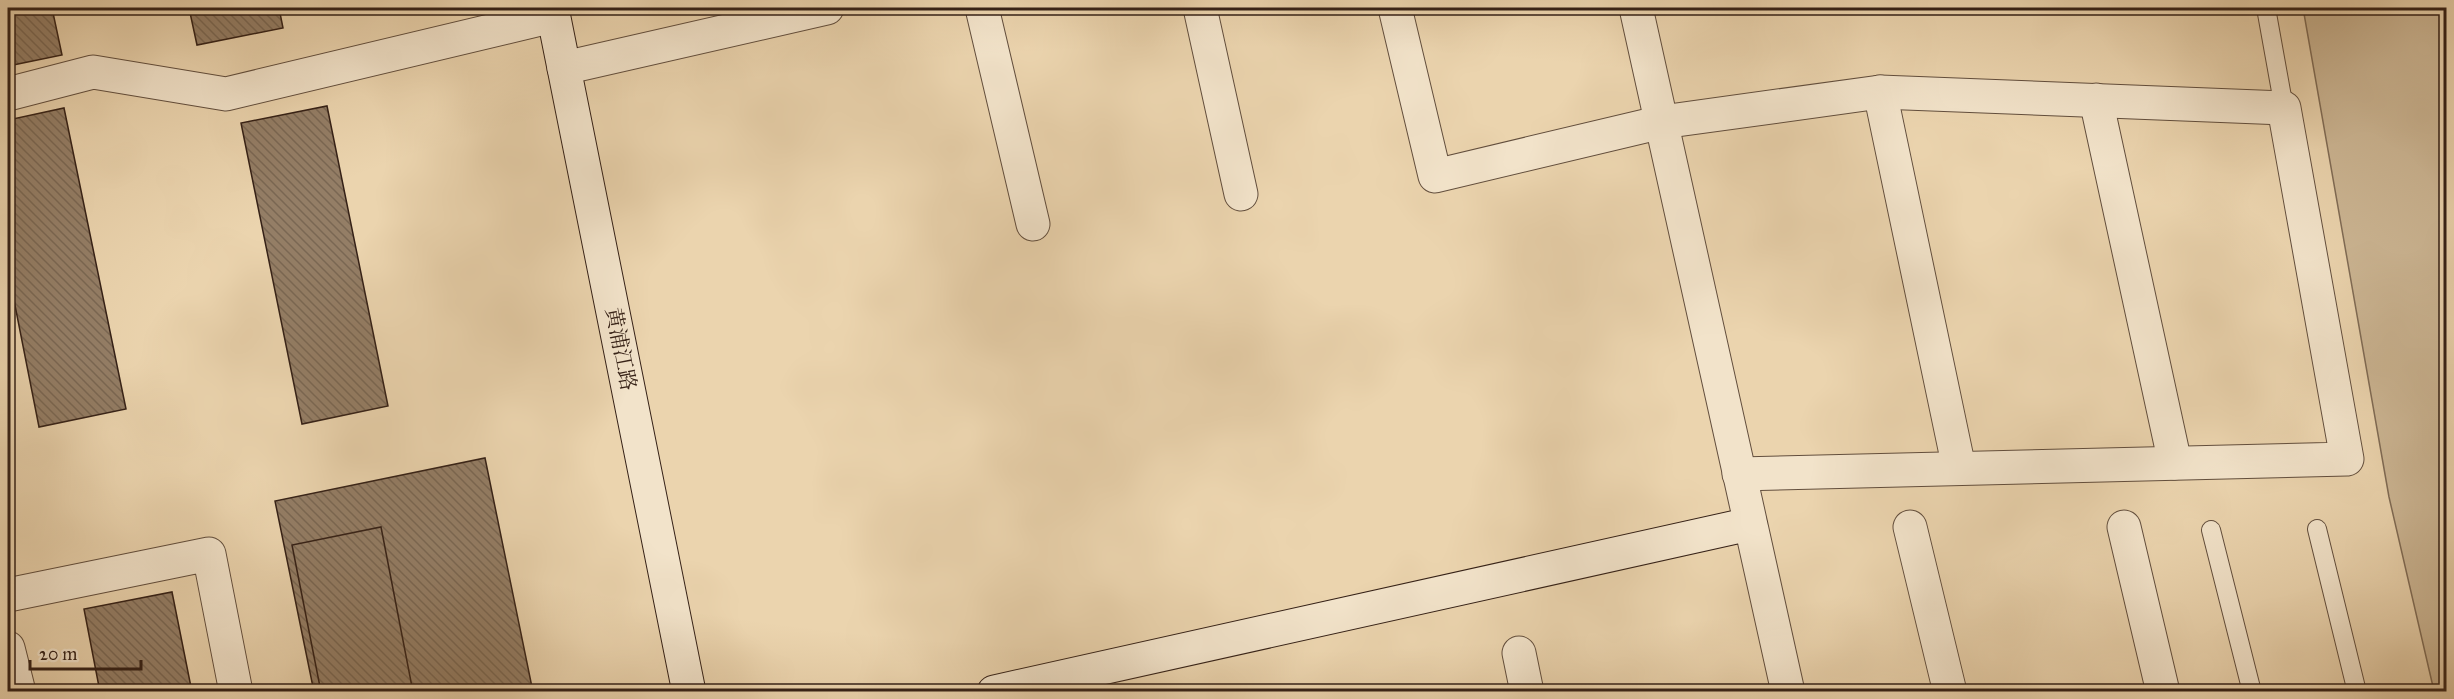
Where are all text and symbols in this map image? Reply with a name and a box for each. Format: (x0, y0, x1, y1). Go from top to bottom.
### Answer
street label: 黄浦江路 (600, 305, 642, 393)
scale bar (30, 633, 141, 671)
text: 20 m (39, 643, 77, 665)

